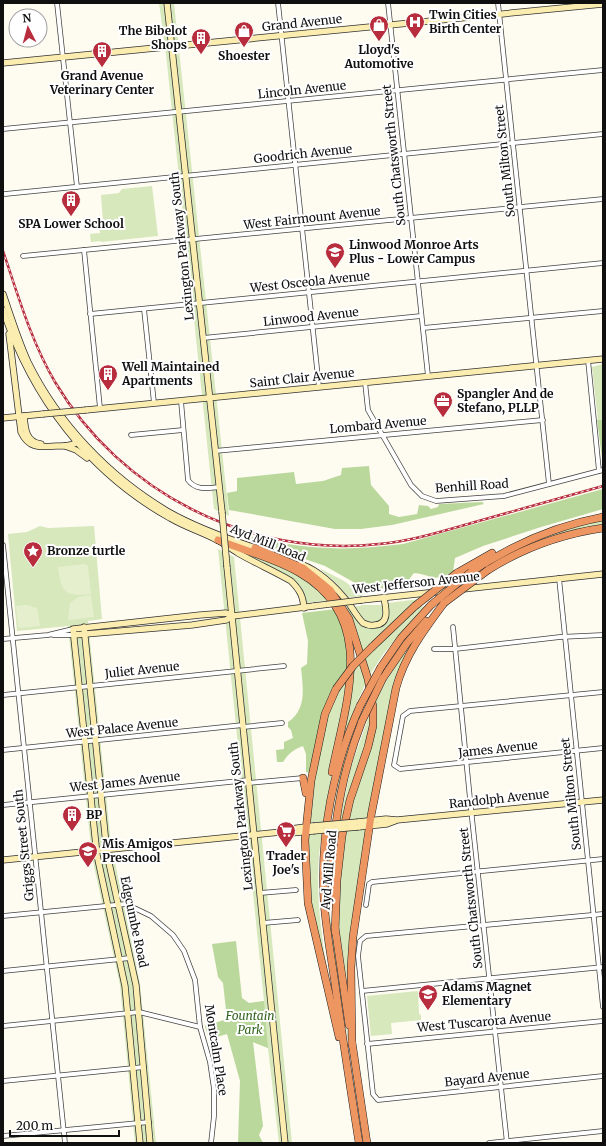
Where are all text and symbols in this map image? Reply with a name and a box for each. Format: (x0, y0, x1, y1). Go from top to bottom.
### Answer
place label: Twin Cities Birth Center (429, 7, 502, 36)
north arrow (8, 8, 48, 48)
text: N (22, 11, 32, 25)
street label: Grand Avenue (261, 11, 343, 34)
hospital icon: Twin Cities Birth Center (404, 11, 426, 39)
shop icon: Lloyd's Automotive (368, 14, 390, 42)
shop icon: Shoester (233, 20, 255, 48)
place label: The Bibelot Shops (119, 23, 187, 52)
building icon: The Bibelot Shops (190, 27, 212, 55)
building icon: Grand Avenue Veterinary Center (91, 40, 113, 68)
place label: Lloyd's Automotive (343, 42, 414, 71)
place label: Shoester (218, 48, 270, 63)
place label: Grand Avenue Veterinary Center (49, 68, 155, 97)
street label: Lincoln Avenue (257, 77, 347, 102)
street label: South Chatsworth Street (379, 83, 408, 226)
street label: South Milton Street (491, 104, 518, 218)
street label: Goodrich Avenue (253, 141, 353, 166)
street label: Lexington Parkway South (166, 171, 197, 321)
building icon: SPA Lower School (60, 189, 82, 217)
street label: West Fairmount Avenue (242, 203, 381, 232)
place label: SPA Lower School (18, 216, 124, 231)
place label: Linwood Monroe Arts Plus - Lower Campus (349, 237, 479, 266)
school or university icon: Linwood Monroe Arts Plus - Lower Campus (324, 241, 346, 269)
street label: West Osceola Avenue (248, 268, 371, 295)
street label: Linwood Avenue (262, 304, 359, 329)
place label: Well Maintained Apartments (121, 359, 220, 388)
building icon: Well Maintained Apartments (97, 363, 119, 391)
street label: Saint Clair Avenue (249, 365, 355, 390)
place label: Spangler And de Stefano, PLLP (457, 386, 554, 415)
office icon: Spangler And de Stefano, PLLP (432, 390, 454, 418)
street label: Lombard Avenue (329, 413, 427, 436)
street label: Benhill Road (435, 475, 509, 496)
street label: Ayd Mill Road (227, 520, 308, 564)
place icon: Bronze turtle (22, 540, 44, 568)
place label: Bronze turtle (47, 543, 126, 558)
street label: West Jefferson Avenue (351, 568, 480, 597)
street label: Juliet Avenue (103, 658, 180, 681)
street label: West Palace Avenue (64, 714, 179, 741)
street label: James Avenue (457, 737, 538, 760)
street label: South Milton Street (557, 737, 584, 851)
street label: Lexington Parkway South (225, 741, 256, 891)
street label: West James Avenue (68, 768, 181, 795)
street label: Randolph Avenue (448, 786, 550, 811)
street label: Griggs Street South (10, 788, 37, 902)
building icon: BP (61, 804, 83, 832)
place label: BP (86, 807, 102, 822)
supermarket icon: Trader Joe's (275, 820, 297, 848)
street label: South Chatsworth Street (456, 826, 485, 969)
street label: Ayd Mill Road (317, 830, 339, 911)
place label: Mis Amigos Preschool (102, 836, 173, 865)
school or university icon: Mis Amigos Preschool (77, 840, 99, 868)
place label: Trader Joe's (266, 848, 307, 877)
street label: Edgcumbe Road (117, 875, 152, 969)
place label: Adams Magnet Elementary (441, 979, 532, 1008)
school or university icon: Adams Magnet Elementary (417, 983, 439, 1011)
street label: Montcalm Place (202, 1003, 231, 1097)
park label: Fountain Park (225, 1008, 274, 1037)
street label: West Tuscarora Avenue (416, 1008, 551, 1035)
street label: Bayard Avenue (444, 1066, 530, 1089)
scale bar (10, 1112, 119, 1138)
text: 200 m (16, 1118, 53, 1133)

